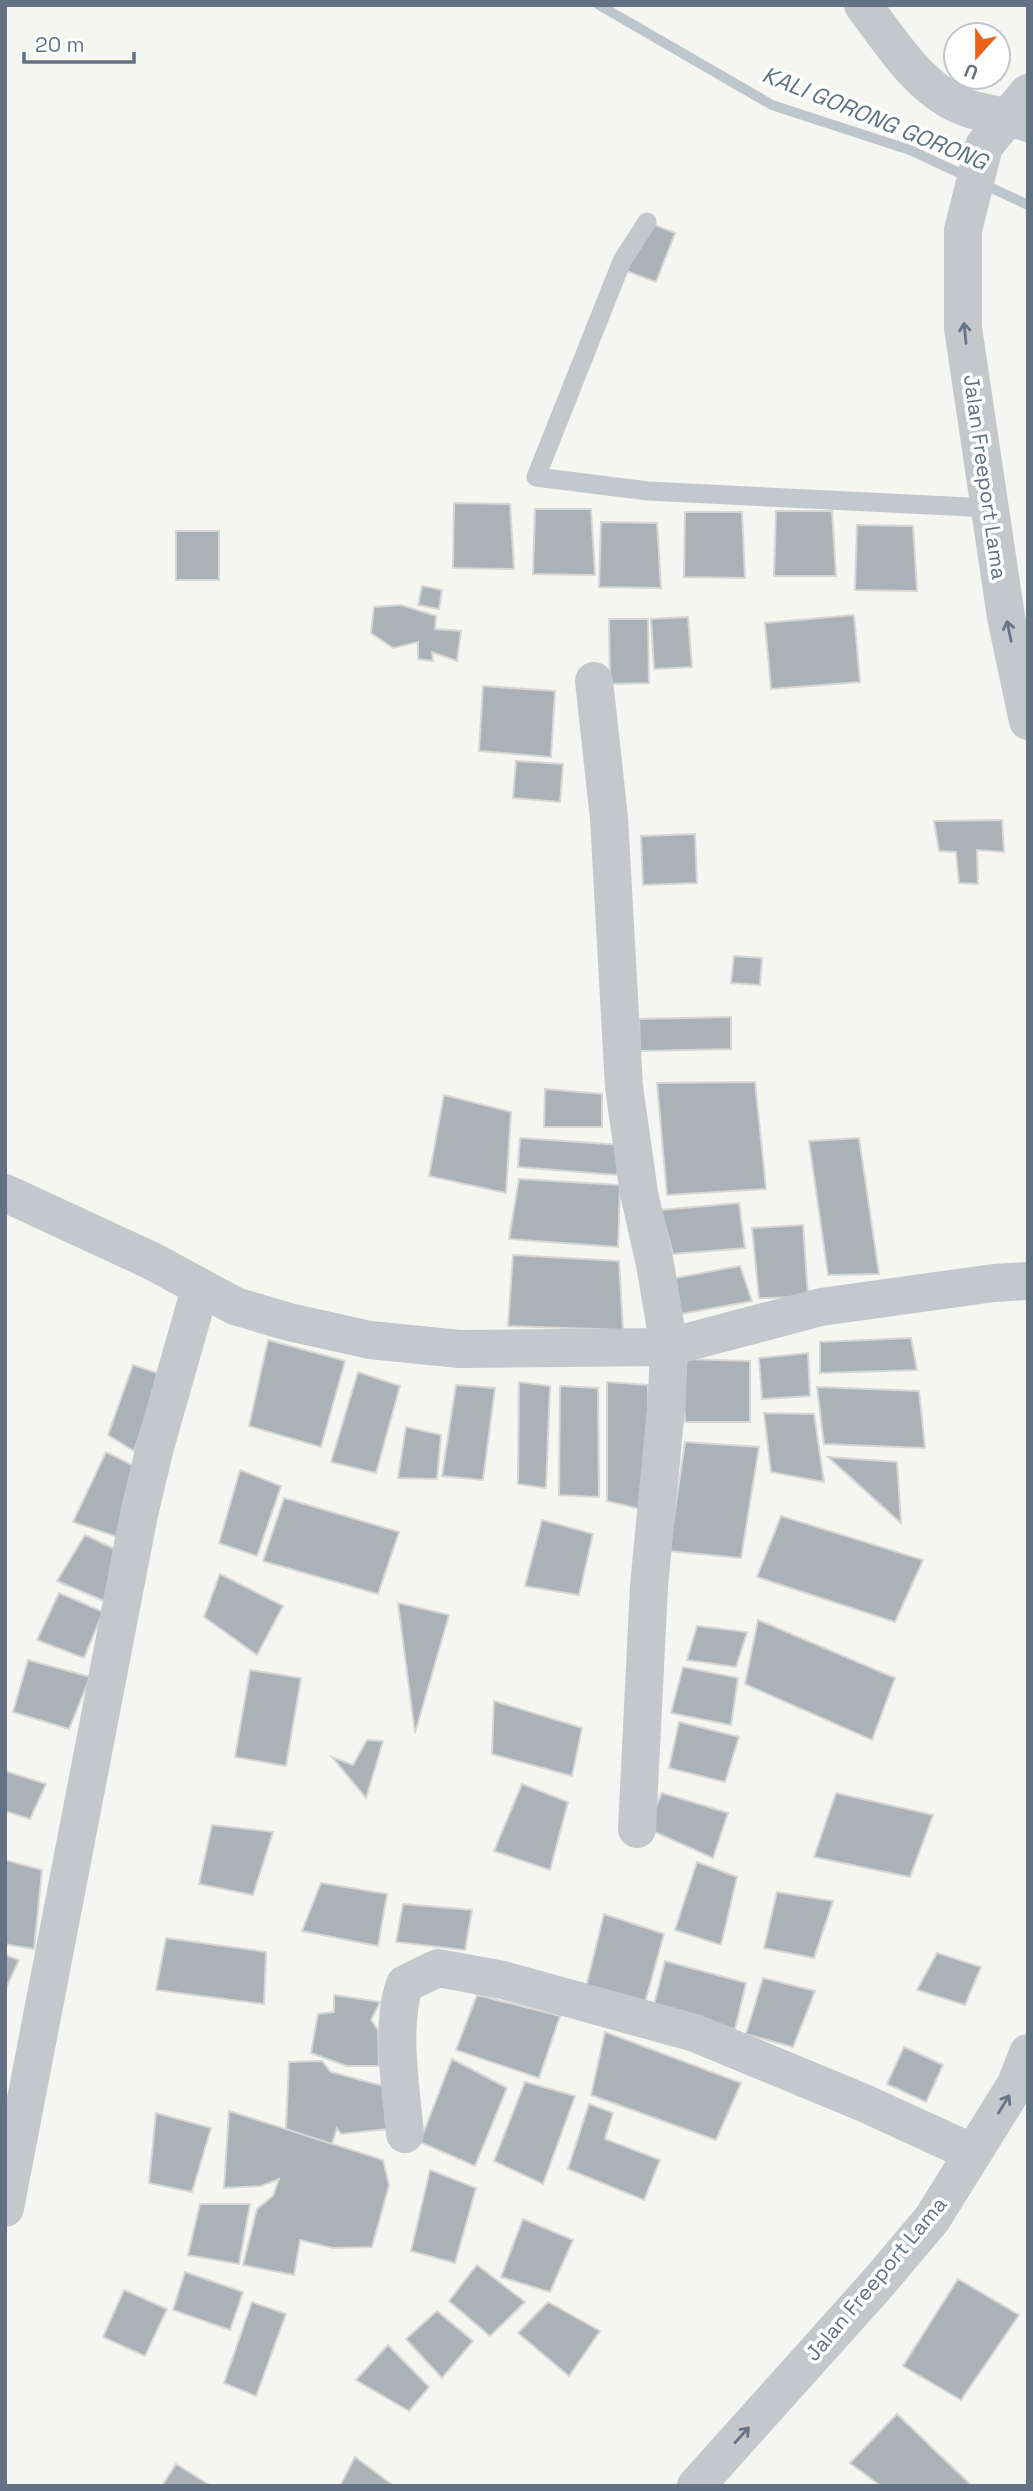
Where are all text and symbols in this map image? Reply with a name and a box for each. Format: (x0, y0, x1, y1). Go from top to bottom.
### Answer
scale bar (24, 21, 135, 65)
north arrow (942, 21, 1012, 91)
text: 20 m (35, 31, 85, 58)
text: U (961, 57, 982, 85)
water label: KALI GORONG GORONG (758, 59, 994, 178)
one-way arrow (958, 322, 971, 345)
street label: Jalan Freeport Lama (958, 373, 1013, 581)
one-way arrow (1001, 620, 1015, 643)
one-way arrow (997, 2094, 1011, 2114)
street label: Jalan Freeport Lama (799, 2191, 952, 2366)
one-way arrow (734, 2426, 750, 2444)

